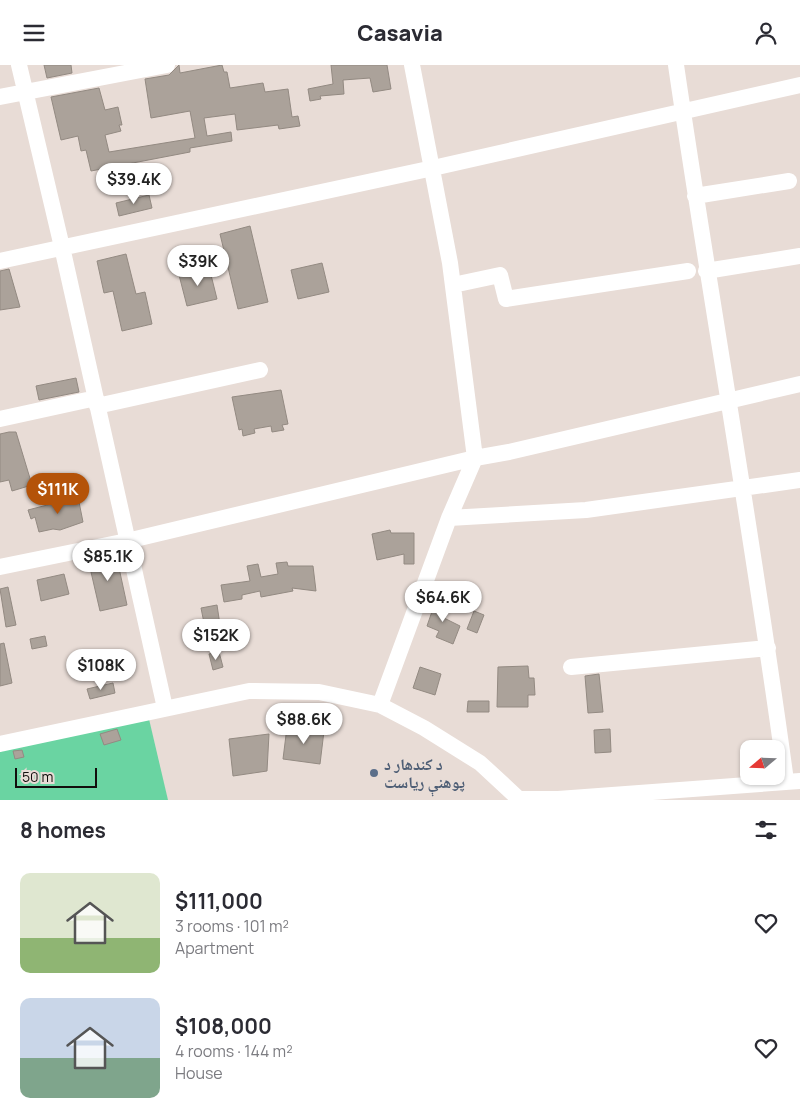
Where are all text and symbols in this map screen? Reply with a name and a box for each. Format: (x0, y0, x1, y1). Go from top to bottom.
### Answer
text: Casavia (357, 18, 443, 48)
icon: menu (20, 19, 48, 47)
icon: person (752, 19, 780, 47)
pin: $39.4K (93, 163, 175, 205)
text: $39.4K (107, 168, 161, 190)
pin: $39K (168, 245, 228, 287)
text: $39K (178, 250, 218, 272)
pin: $111K (23, 473, 93, 515)
text: $111K (37, 478, 79, 500)
pin: $85.1K (67, 539, 149, 582)
text: $85.1K (83, 545, 133, 567)
pin: $64.6K (402, 581, 484, 623)
text: $64.6K (416, 586, 470, 608)
pin: $152K (181, 619, 251, 661)
text: $152K (193, 624, 239, 646)
pin: $108K (66, 649, 136, 691)
text: $108K (77, 654, 125, 676)
pin: $88.6K (263, 703, 345, 745)
text: $88.6K (277, 708, 331, 730)
north arrow (740, 740, 785, 785)
map controls (740, 740, 785, 785)
place label: د کندهار د پوهنې رياست (384, 753, 465, 797)
scale bar (15, 765, 98, 788)
text: 50 m (22, 767, 53, 786)
marker: د کندهار د پوهنې رياست (368, 767, 380, 779)
text: 8 homes (20, 816, 106, 844)
icon: filters (752, 816, 780, 844)
text: $111,000 (175, 887, 263, 915)
icon: home (60, 893, 120, 953)
icon: heart (752, 909, 780, 937)
text: 3 rooms · 101 m² (175, 915, 289, 937)
text: Apartment (175, 937, 254, 959)
text: $108,000 (175, 1012, 272, 1040)
icon: home (60, 1018, 120, 1078)
icon: heart (752, 1034, 780, 1062)
text: 4 rooms · 144 m² (175, 1040, 293, 1062)
text: House (175, 1062, 223, 1084)

